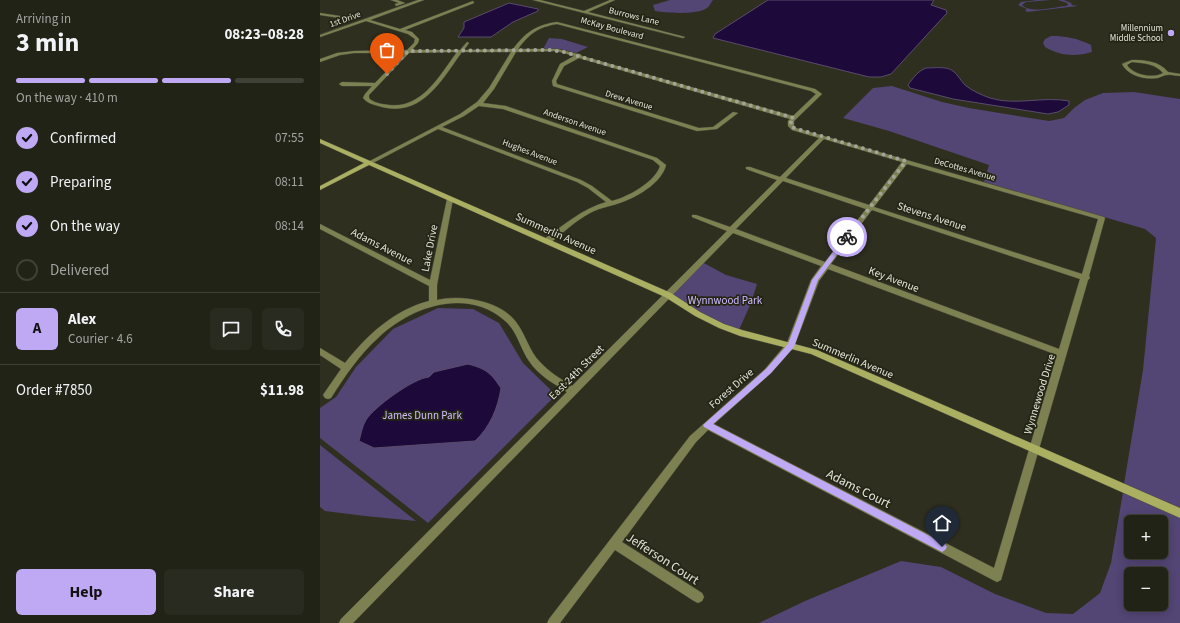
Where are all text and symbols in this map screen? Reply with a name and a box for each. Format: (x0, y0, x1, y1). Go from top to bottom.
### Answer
street label: Burrows Lane (607, 4, 661, 29)
street label: 1st Drive (328, 8, 363, 31)
text: Arriving in (16, 10, 71, 28)
street label: McKay Boulevard (579, 14, 645, 43)
place label: Millennium Middle School (1110, 22, 1163, 45)
text: 3 min (16, 24, 79, 61)
text: 08:23–08:28 (224, 24, 304, 45)
marker: Millennium Middle School (1166, 28, 1176, 38)
pin (370, 33, 404, 74)
icon: bag (376, 39, 398, 61)
street label: Drew Avenue (603, 87, 655, 114)
text: On the way · 410 m (16, 89, 118, 107)
street label: Anderson Avenue (542, 106, 608, 139)
icon: check (16, 127, 38, 149)
text: Confirmed (50, 128, 116, 149)
text: 07:55 (275, 129, 304, 147)
street label: Hughes Avenue (500, 136, 560, 169)
street label: DeCottes Avenue (933, 154, 998, 185)
icon: check (16, 171, 38, 193)
text: Preparing (50, 172, 111, 193)
text: 08:11 (275, 173, 304, 191)
street label: Stevens Avenue (895, 198, 969, 235)
street label: Summerlin Avenue (513, 209, 599, 258)
icon: check (16, 215, 38, 237)
text: On the way (50, 216, 120, 237)
text: 08:14 (275, 217, 304, 235)
courier (827, 217, 867, 257)
street label: Lake Drive (418, 223, 442, 273)
street label: Adams Avenue (348, 224, 416, 269)
icon: bike (836, 226, 858, 248)
text: Delivered (50, 260, 109, 281)
street label: Key Avenue (866, 263, 922, 296)
park label: Wynnwood Park (688, 293, 763, 308)
button: chat (210, 308, 252, 350)
button: phone (262, 308, 304, 350)
text: Alex (68, 309, 96, 330)
text: A (33, 318, 41, 339)
text: Courier · 4.6 (68, 330, 133, 348)
street label: Summerlin Avenue (810, 335, 896, 383)
street label: East 24th Street (546, 341, 607, 403)
street label: Wynnewood Drive (1020, 352, 1059, 436)
street label: Forest Drive (706, 364, 757, 412)
text: Order #7850 (16, 380, 92, 401)
text: $11.98 (260, 380, 304, 401)
park label: James Dunn Park (382, 408, 462, 423)
street label: Adams Court (823, 465, 894, 513)
pin (925, 506, 959, 547)
icon: home (931, 512, 953, 534)
map controls (1124, 515, 1168, 611)
button: + (1124, 515, 1168, 559)
street label: Jefferson Court (622, 529, 703, 589)
button: − (1124, 567, 1168, 611)
button: Help (16, 569, 156, 615)
button: Share (164, 569, 304, 615)

